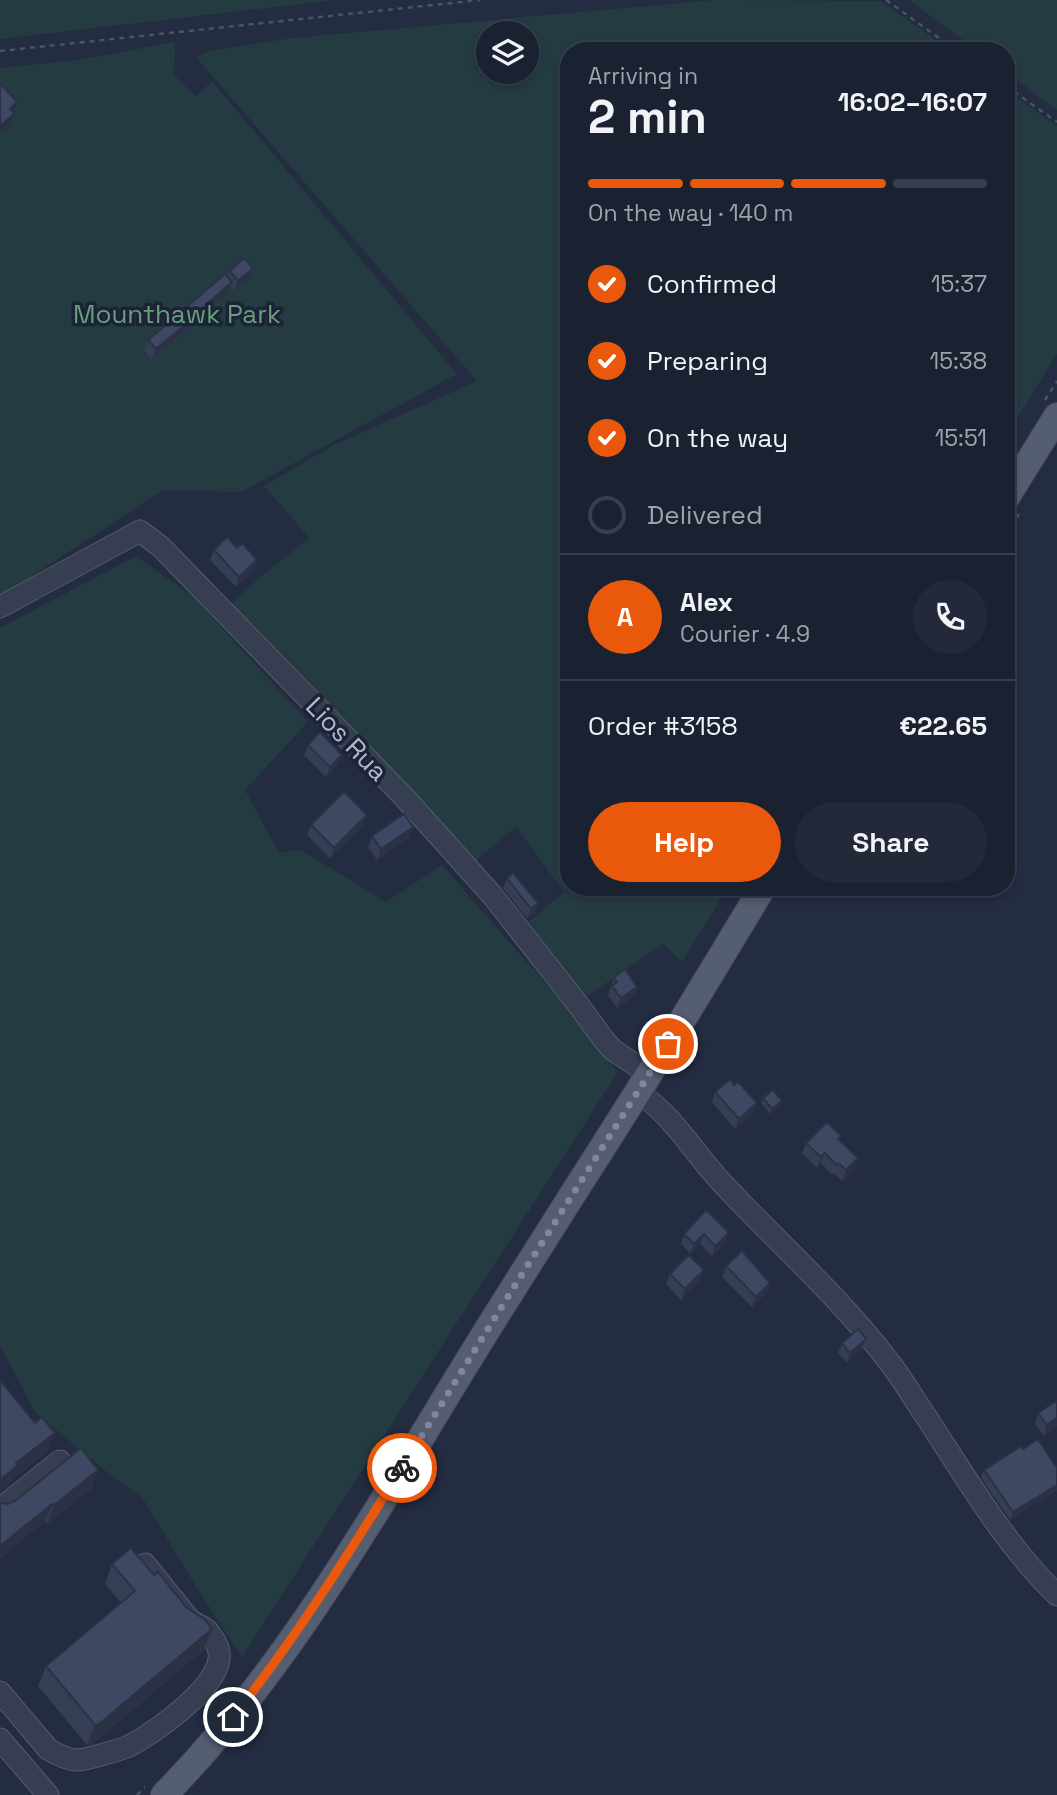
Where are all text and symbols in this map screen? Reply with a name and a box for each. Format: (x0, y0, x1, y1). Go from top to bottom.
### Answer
map controls (476, 21, 539, 84)
button: layers (476, 21, 539, 84)
text: Arriving in (588, 61, 698, 91)
text: 16:02–16:07 (838, 85, 987, 119)
text: 2 min (588, 88, 707, 146)
text: On the way · 140 m (588, 198, 793, 228)
icon: check (588, 265, 626, 303)
text: Confirmed (647, 267, 777, 301)
text: 15:37 (931, 269, 987, 299)
park label: Mounthawk Park (73, 297, 281, 331)
icon: check (588, 342, 626, 380)
text: Preparing (647, 344, 768, 378)
text: 15:38 (930, 346, 987, 376)
icon: check (588, 419, 626, 457)
text: On the way (647, 421, 788, 455)
text: 15:51 (935, 423, 987, 453)
text: Delivered (647, 498, 763, 532)
button: phone (913, 580, 987, 654)
text: Alex (680, 585, 733, 619)
text: A (617, 600, 633, 634)
text: Courier · 4.9 (680, 619, 810, 649)
street label: Lios Rua (299, 690, 395, 788)
text: Order #3158 (588, 709, 738, 743)
text: €22.65 (899, 709, 987, 743)
button: Help (588, 802, 781, 882)
button: Share (795, 802, 987, 882)
pin (638, 1014, 698, 1074)
icon: bag (649, 1025, 687, 1063)
courier (367, 1433, 437, 1503)
icon: bike (383, 1449, 421, 1487)
pin (203, 1687, 263, 1747)
icon: home (214, 1698, 252, 1736)

